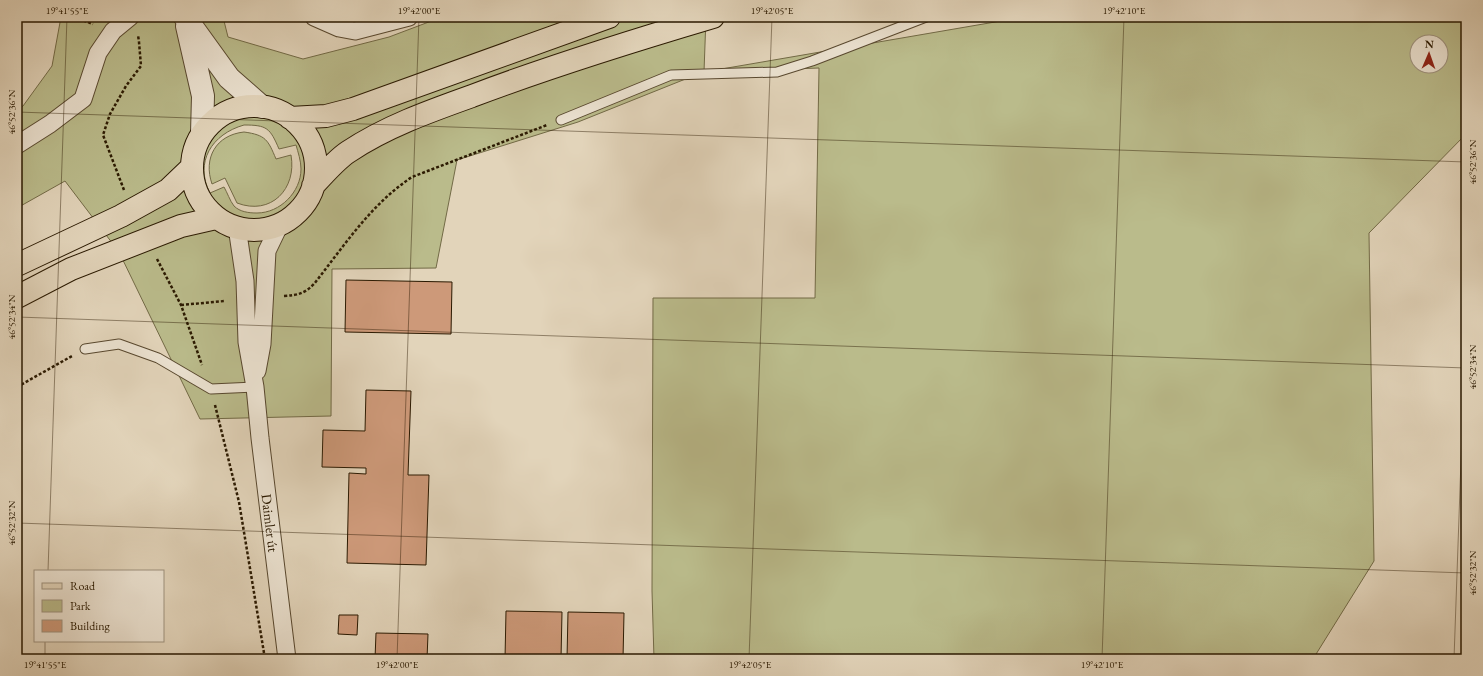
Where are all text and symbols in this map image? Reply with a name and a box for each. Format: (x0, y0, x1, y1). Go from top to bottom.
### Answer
text: 19°41'55"E (46, 4, 89, 17)
text: 19°42'00"E (398, 4, 441, 17)
text: 19°42'05"E (751, 4, 794, 17)
text: 19°42'10"E (1103, 4, 1146, 17)
north arrow (1409, 34, 1449, 74)
text: N (1425, 37, 1434, 51)
text: 46°52'36"N (5, 89, 18, 134)
text: 46°52'36"N (1466, 139, 1479, 184)
text: 46°52'34"N (5, 294, 18, 339)
text: 46°52'34"N (1466, 344, 1479, 389)
street label: Daimler út (257, 493, 283, 554)
text: 46°52'32"N (5, 500, 18, 545)
text: 46°52'32"N (1466, 550, 1479, 595)
legend (34, 570, 164, 642)
text: Road (70, 578, 96, 594)
text: Park (70, 598, 91, 614)
text: Building (70, 618, 111, 634)
text: 19°41'55"E (24, 658, 67, 671)
text: 19°42'00"E (376, 658, 419, 671)
text: 19°42'05"E (729, 658, 772, 671)
text: 19°42'10"E (1081, 658, 1124, 671)

